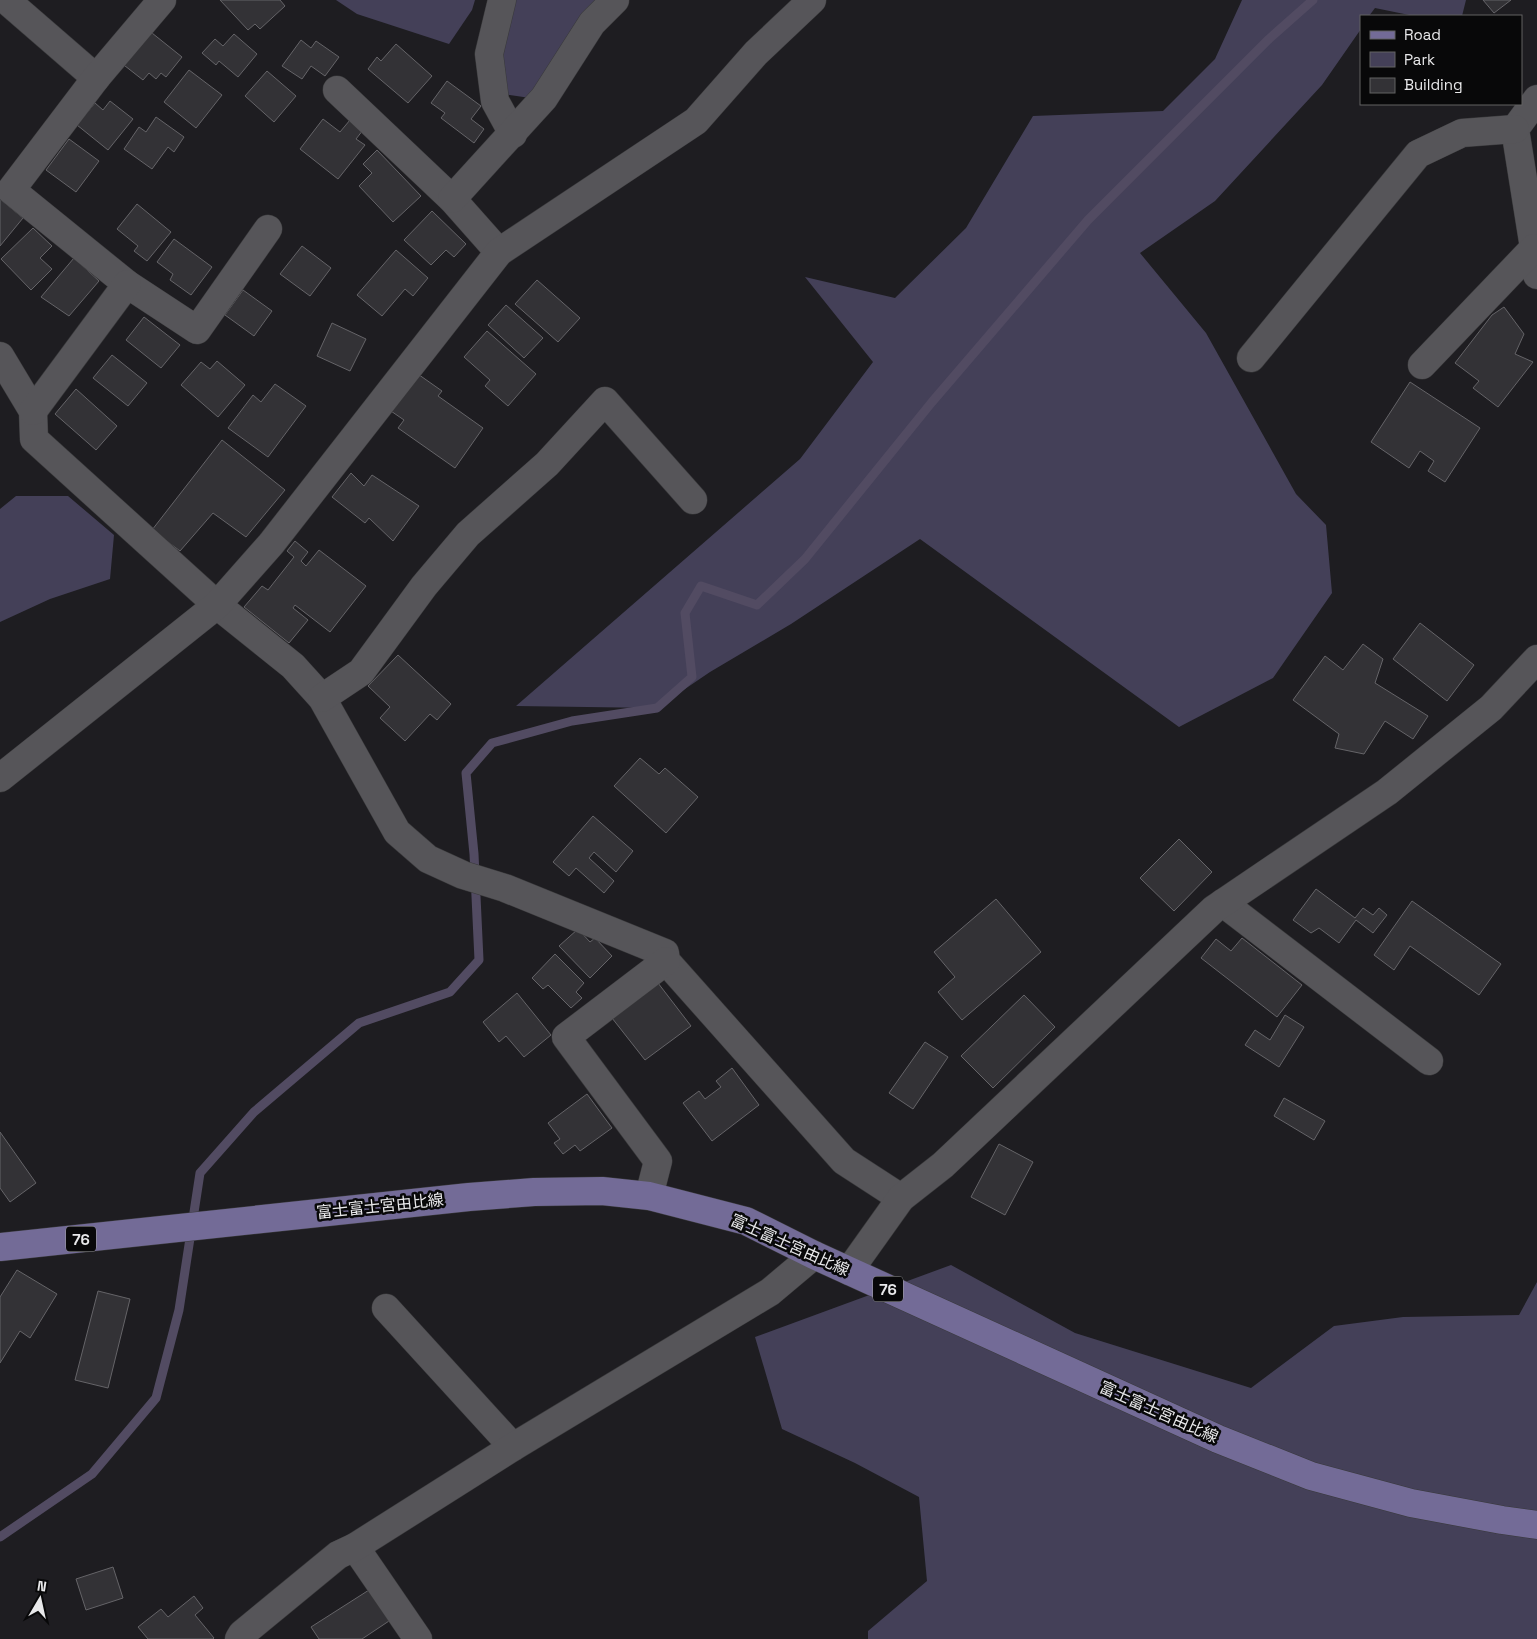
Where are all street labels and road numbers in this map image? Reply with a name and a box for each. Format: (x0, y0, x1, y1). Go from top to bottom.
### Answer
street label: 富士富士宮由比線 (315, 1189, 445, 1223)
street label: 富士富士宮由比線 (727, 1209, 853, 1281)
road number: 76 (66, 1226, 96, 1252)
road number: 76 (873, 1276, 903, 1302)
street label: 富士富士宮由比線 (1096, 1376, 1222, 1448)

